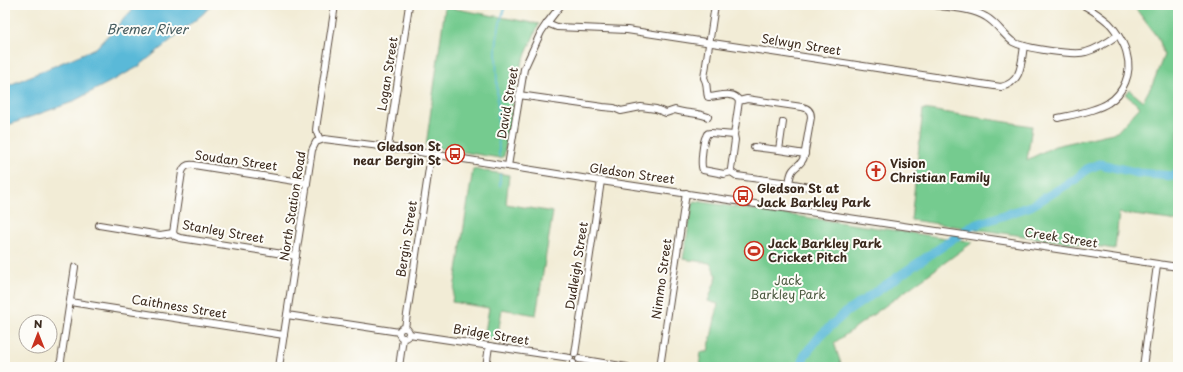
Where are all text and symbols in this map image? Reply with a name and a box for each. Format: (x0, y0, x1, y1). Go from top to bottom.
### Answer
water label: Bremer River (106, 19, 190, 38)
street label: Selwyn Street (760, 29, 842, 59)
street label: Logan Street (372, 35, 402, 112)
street label: David Street (492, 66, 522, 140)
place label: Gledson St near Bergin St (353, 137, 441, 169)
bus stop icon: Gledson St near Bergin St (444, 143, 466, 165)
street label: Soudan Street (194, 145, 279, 175)
street label: North Station Road (274, 150, 310, 262)
place label: Vision Christian Family (890, 154, 990, 186)
street label: Gledson Street (589, 158, 676, 188)
church icon: Vision Christian Family (865, 160, 887, 182)
place label: Gledson St at Jack Barkley Park (757, 179, 871, 211)
bus stop icon: Gledson St at Jack Barkley Park (732, 185, 754, 207)
street label: Bergin Street (391, 199, 421, 278)
street label: Stanley Street (181, 215, 266, 247)
street label: Dudleigh Street (560, 220, 592, 311)
street label: Creek Street (1023, 222, 1099, 252)
place label: Jack Barkley Park Cricket Pitch (768, 234, 882, 266)
street label: Nimmo Street (646, 237, 676, 320)
sports icon: Jack Barkley Park Cricket Pitch (743, 240, 765, 262)
park label: Jack Barkley Park (750, 271, 826, 303)
street label: Caithness Street (130, 290, 228, 322)
north arrow (18, 314, 58, 354)
text: N (34, 315, 43, 332)
street label: Bridge Street (452, 319, 531, 349)

